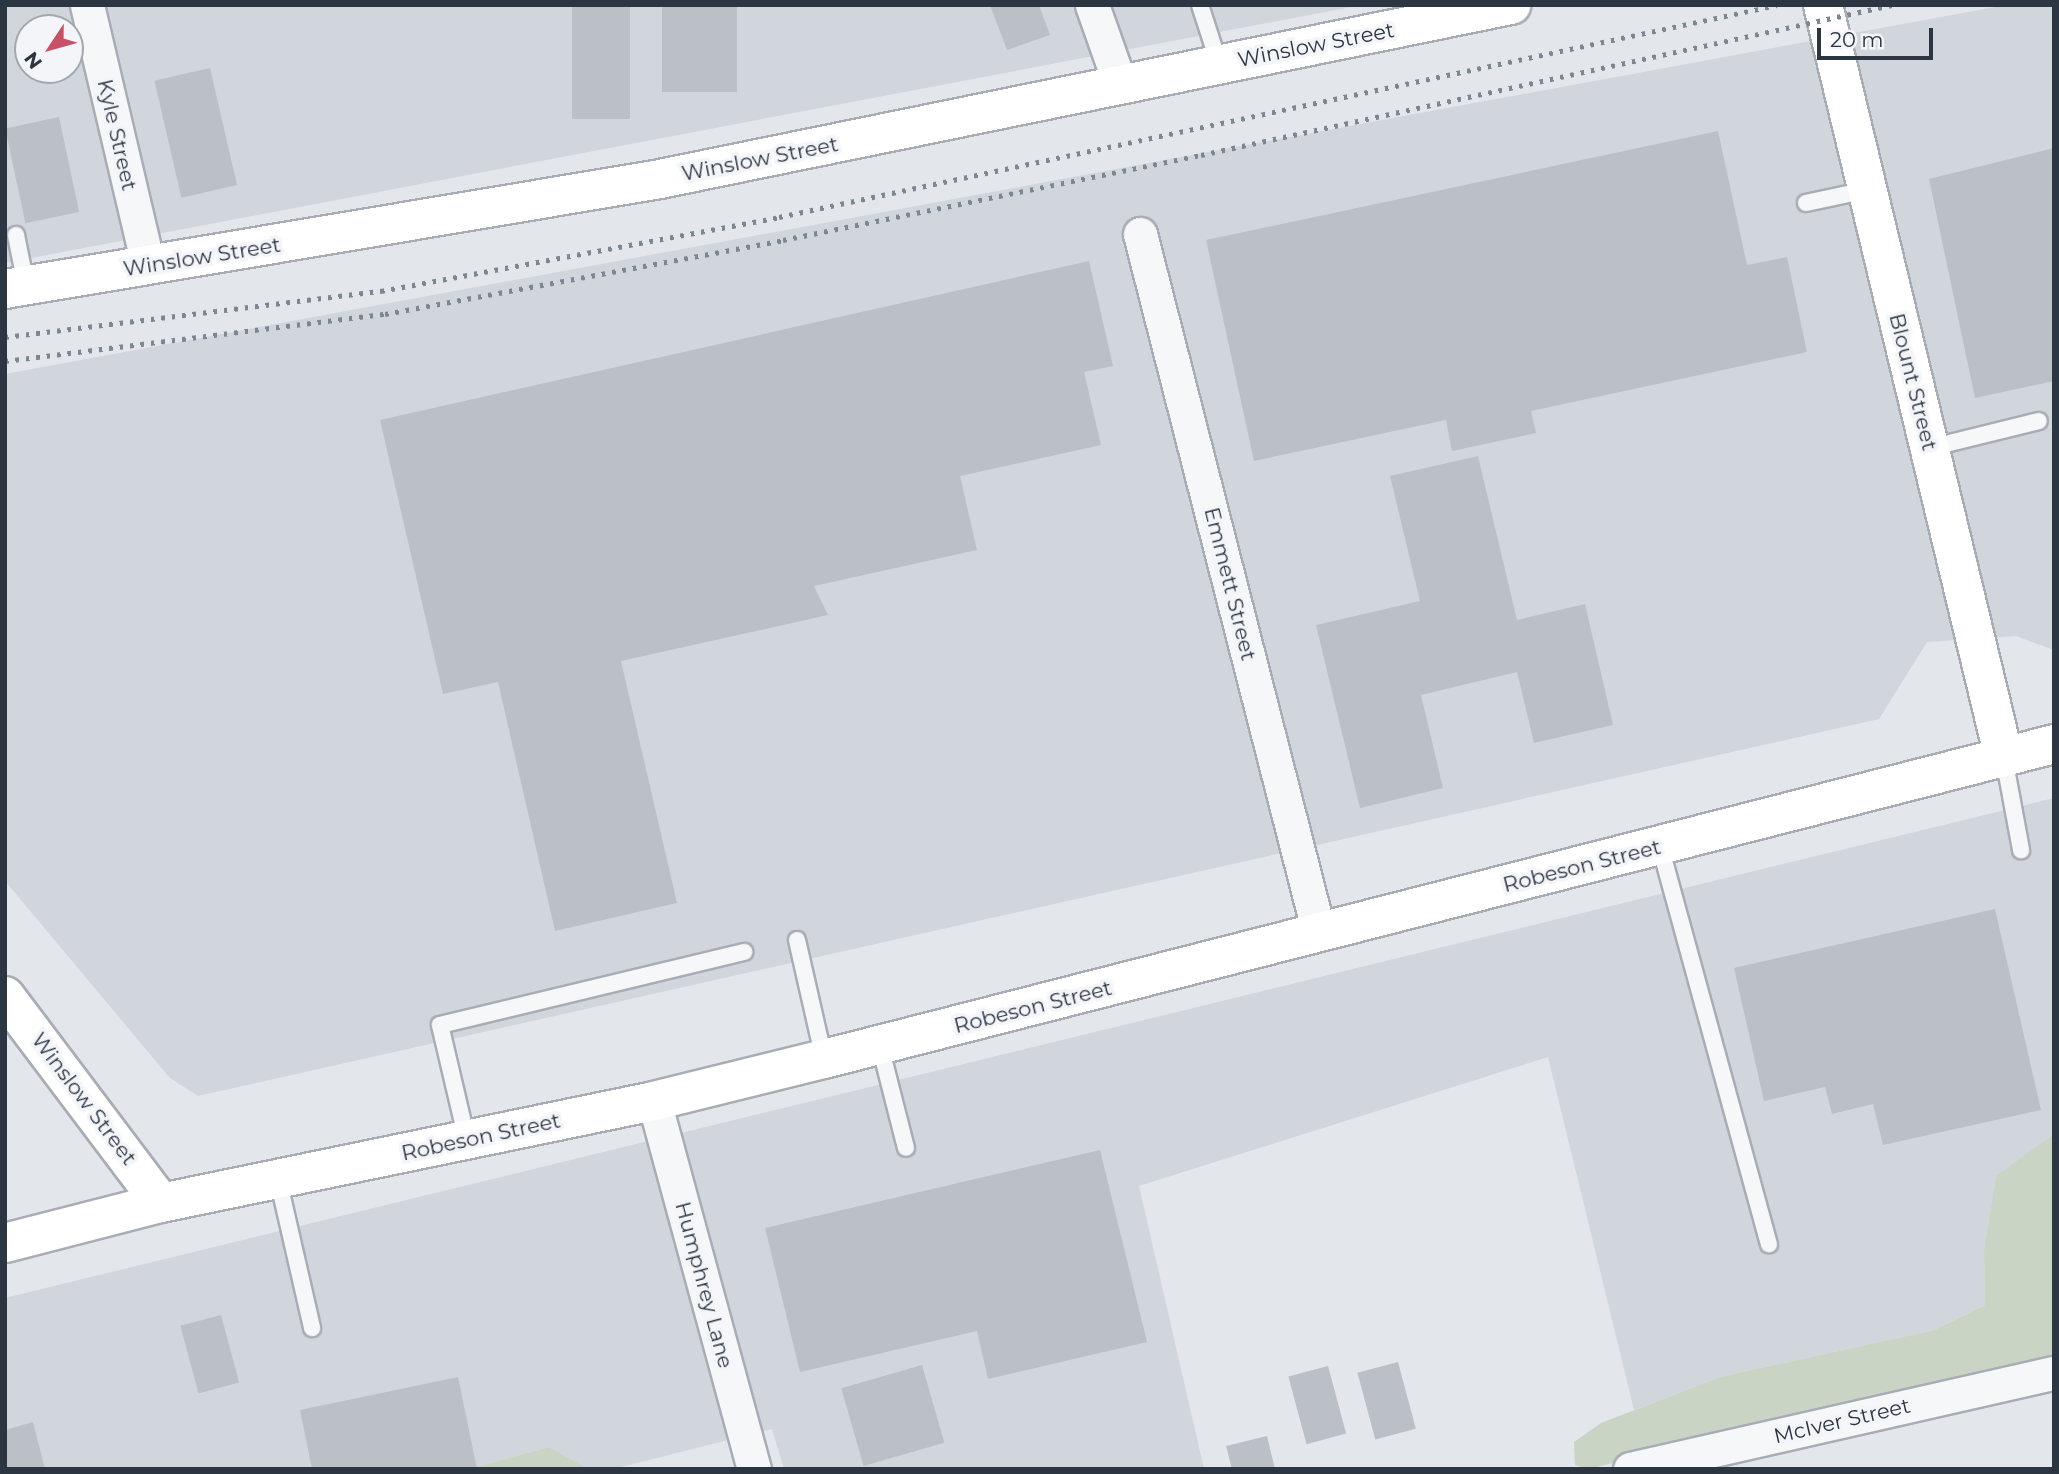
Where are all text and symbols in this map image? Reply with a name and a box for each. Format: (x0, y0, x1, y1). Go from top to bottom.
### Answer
north arrow (14, 14, 84, 84)
scale bar (1821, 14, 1937, 58)
street label: Winslow Street (1236, 17, 1396, 73)
text: 20 m (1830, 27, 1884, 52)
text: N (19, 47, 47, 73)
street label: Kyle Street (92, 77, 142, 193)
street label: Winslow Street (680, 131, 840, 187)
street label: Winslow Street (122, 232, 282, 282)
street label: Blount Street (1884, 311, 1942, 453)
street label: Emmett Street (1199, 505, 1261, 663)
street label: Robeson Street (1500, 834, 1664, 898)
street label: Robeson Street (951, 975, 1115, 1039)
street label: Winslow Street (26, 1028, 142, 1170)
street label: Robeson Street (399, 1108, 563, 1166)
street label: Humphrey Lane (670, 1199, 738, 1371)
street label: McIver Street (1771, 1393, 1913, 1449)

